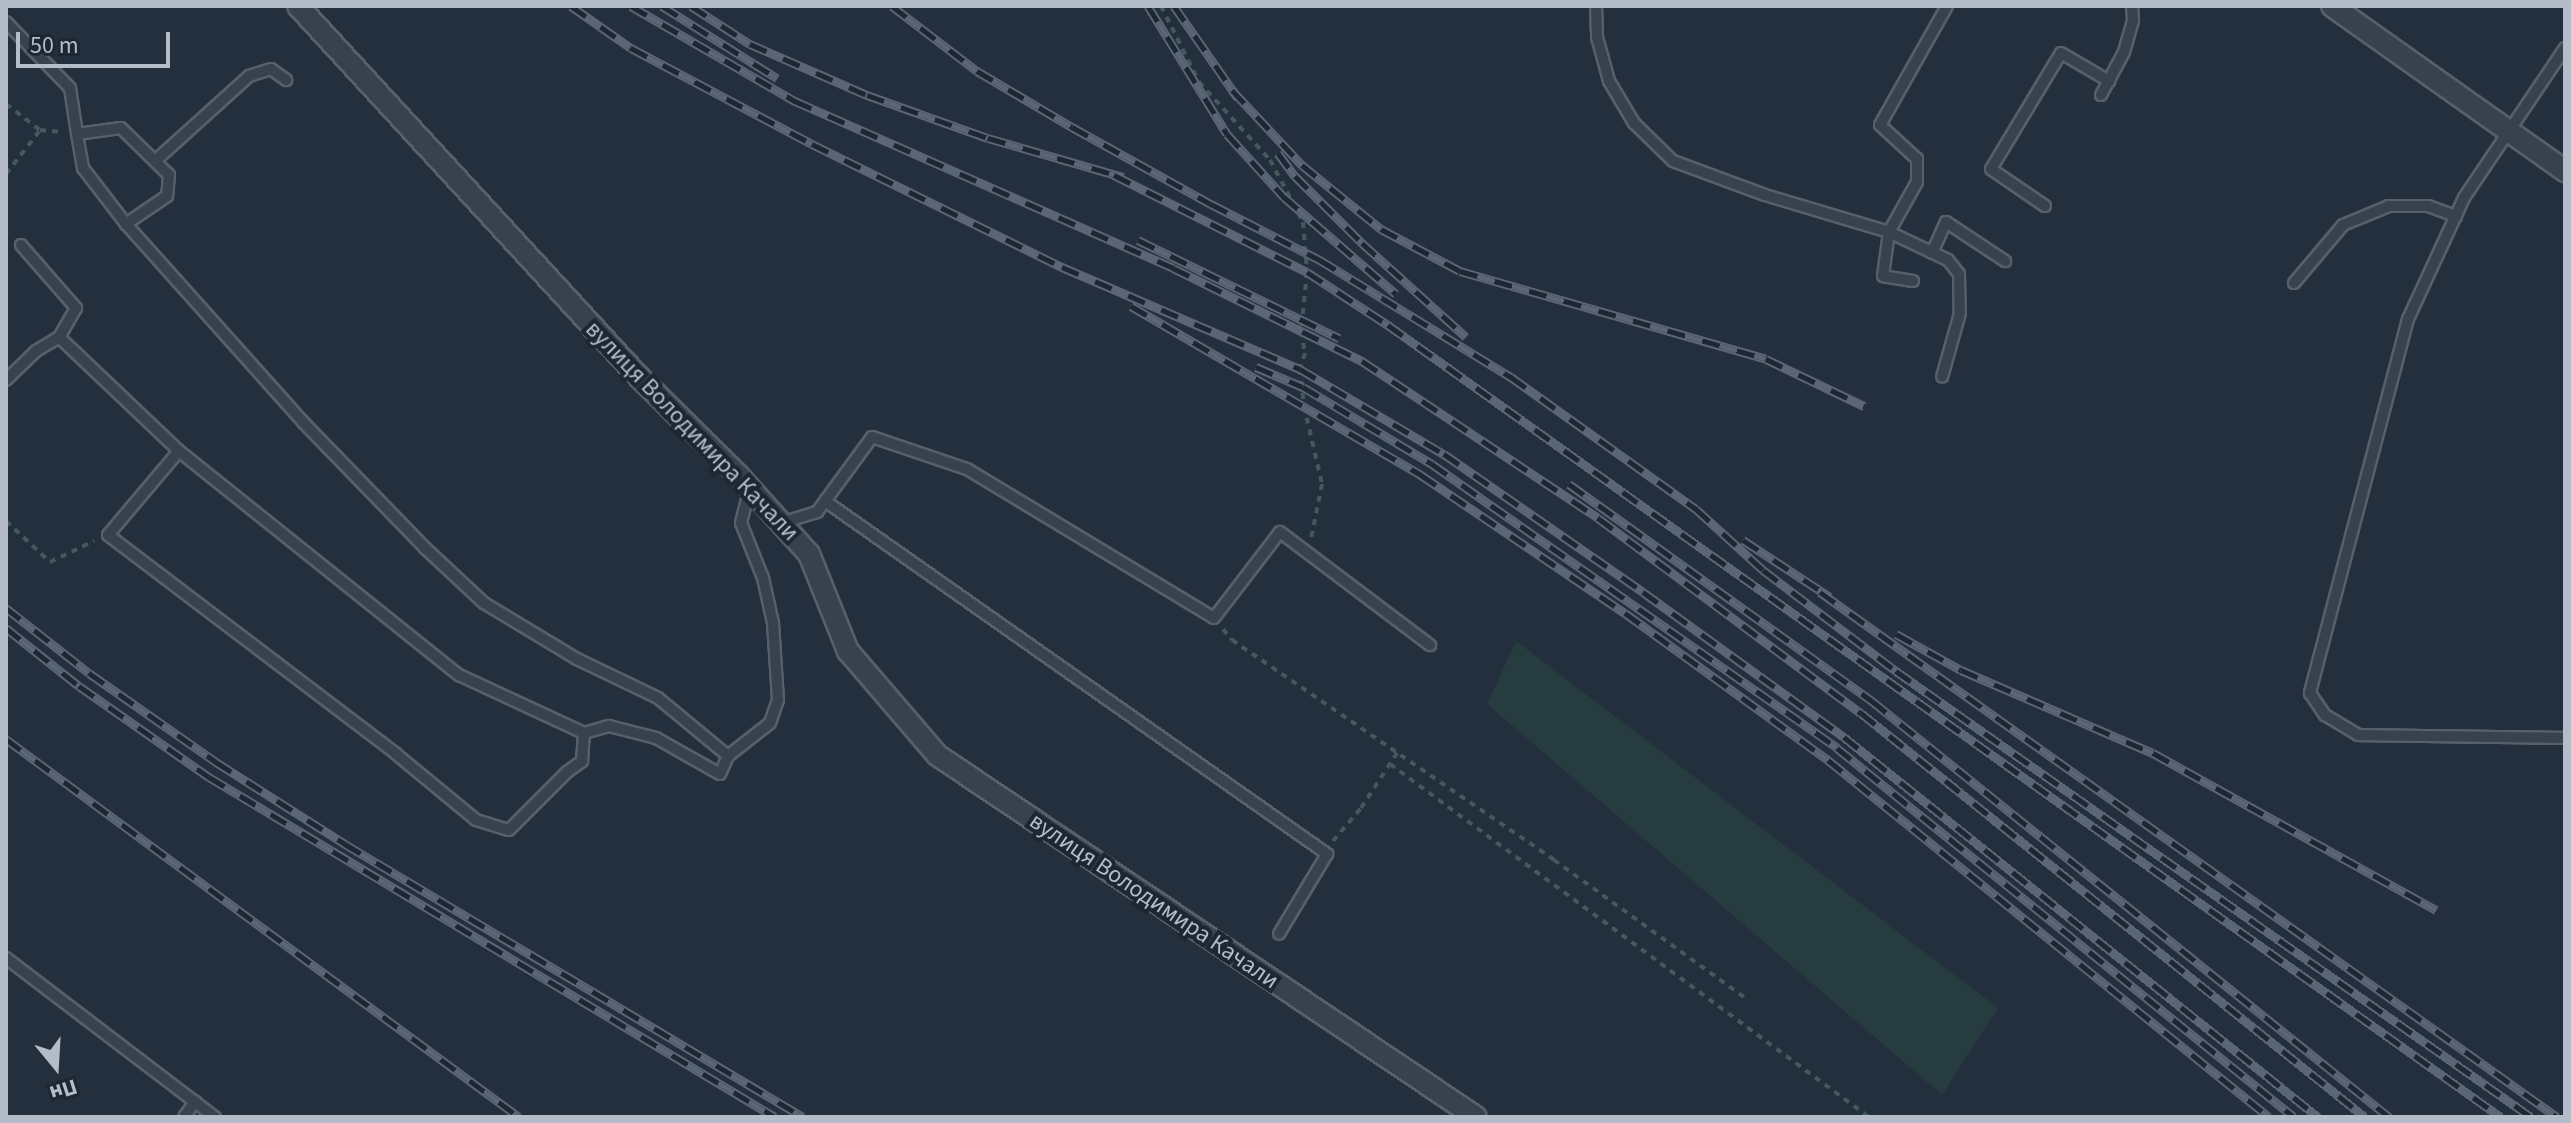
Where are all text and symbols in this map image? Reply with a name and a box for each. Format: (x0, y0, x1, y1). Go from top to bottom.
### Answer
scale bar (20, 16, 174, 66)
text: 50 m (30, 28, 79, 63)
street label: вулиця Володимира Качали (579, 315, 805, 547)
street label: вулиця Володимира Качали (1024, 807, 1284, 995)
north arrow (16, 1027, 96, 1107)
text: Пн (45, 1070, 81, 1109)

